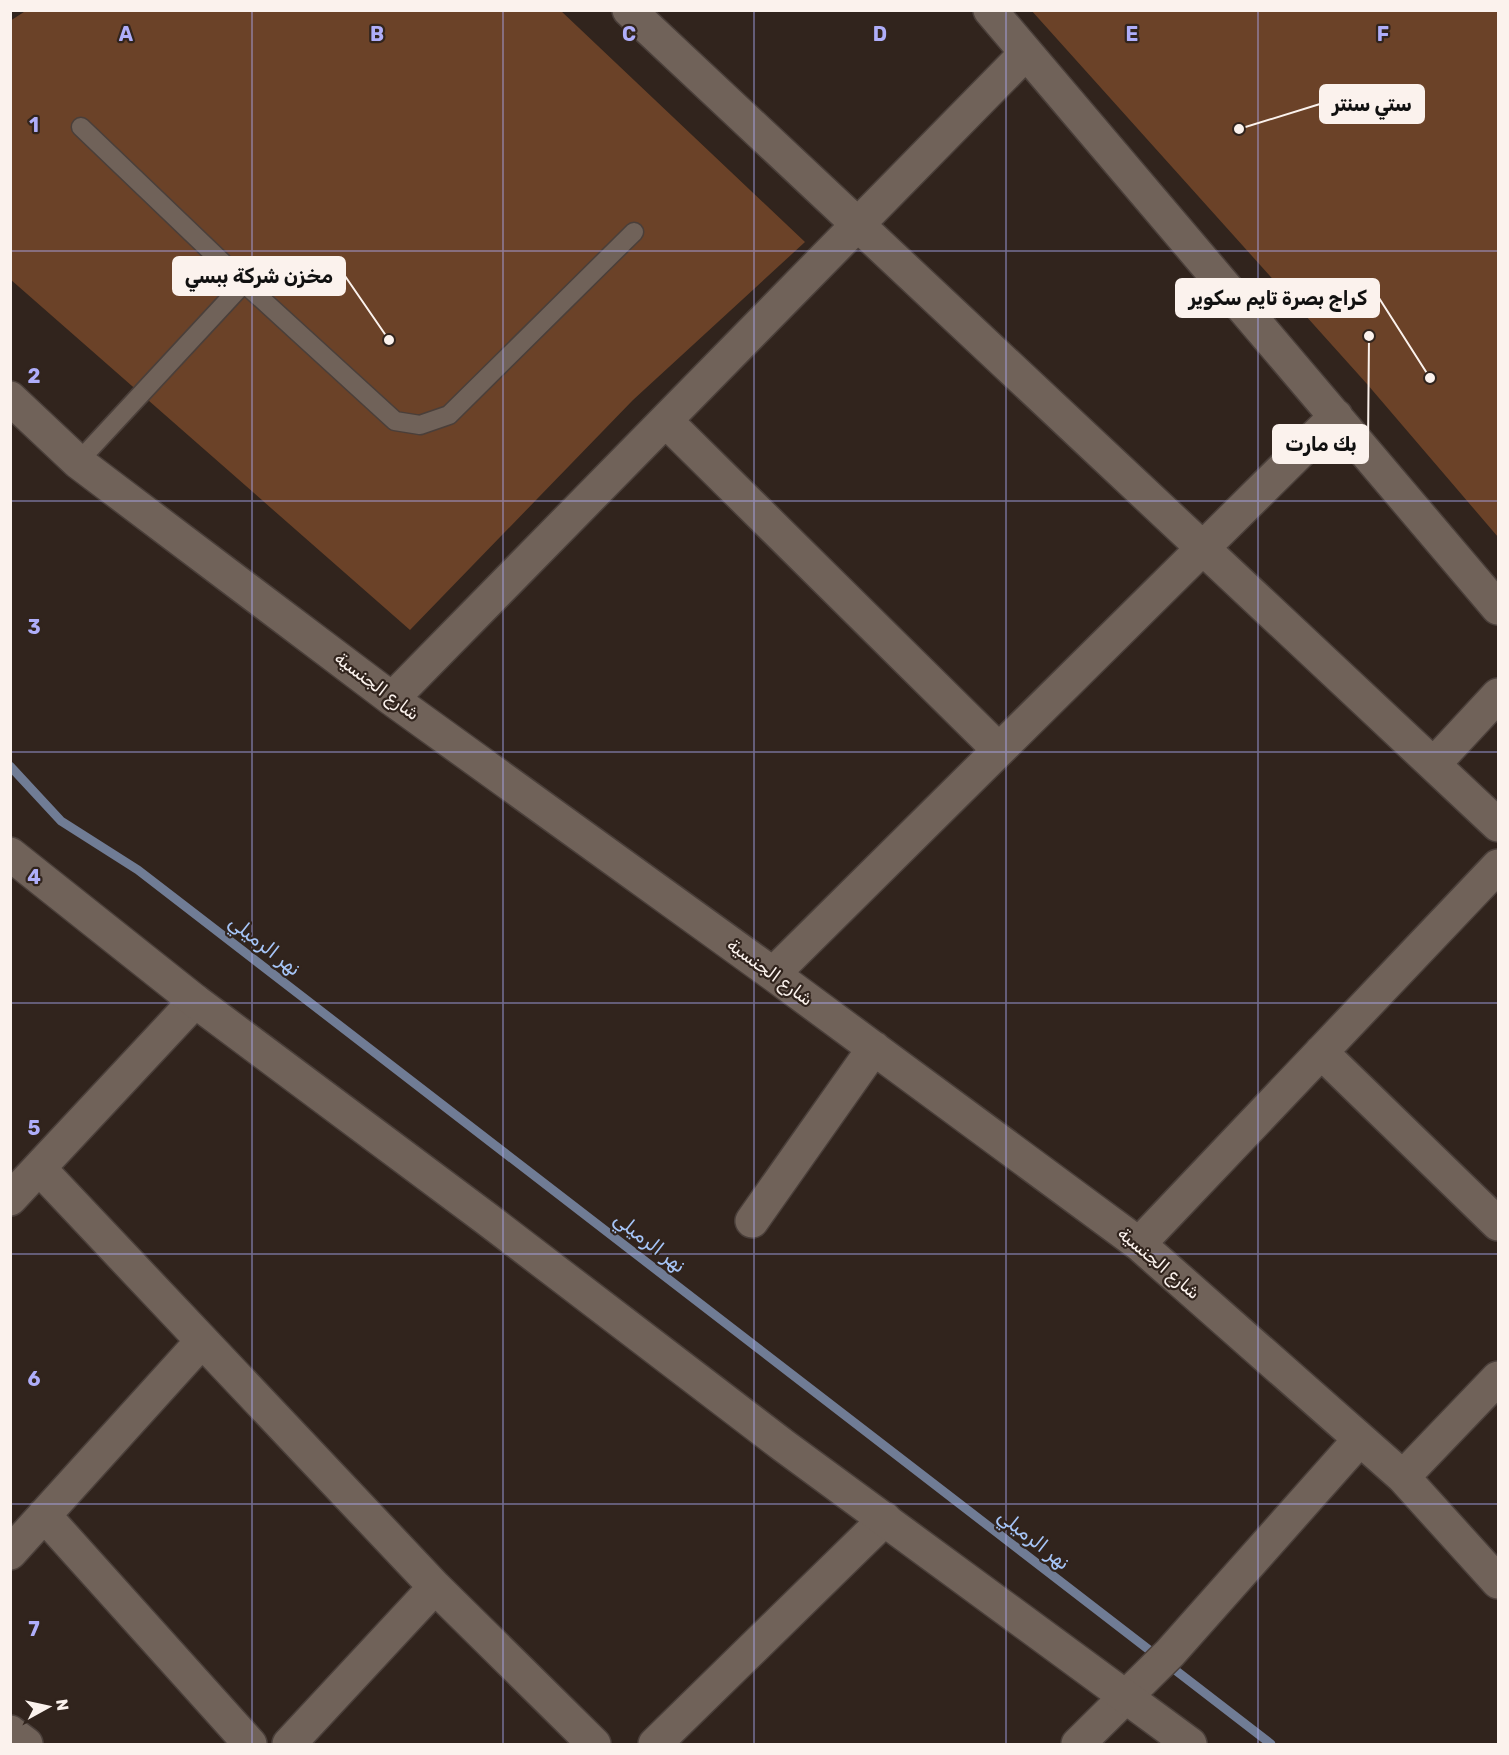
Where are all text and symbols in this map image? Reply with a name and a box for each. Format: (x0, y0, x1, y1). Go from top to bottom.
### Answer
text: A (119, 22, 134, 46)
text: B (370, 22, 384, 46)
text: C (622, 22, 636, 46)
text: D (873, 22, 887, 46)
text: E (1126, 22, 1138, 46)
text: F (1377, 22, 1389, 46)
callout: ستي سنتر (1320, 85, 1424, 123)
text: ستي سنتر (1331, 92, 1412, 120)
text: 1 (29, 113, 39, 137)
callout: مخزن شركة ببسي (173, 257, 345, 295)
text: مخزن شركة ببسي (185, 264, 333, 292)
callout: كراج بصرة تايم سكوير (1176, 279, 1379, 317)
text: كراج بصرة تايم سكوير (1188, 286, 1367, 312)
text: 2 (28, 364, 41, 388)
callout: بك مارت (1273, 425, 1368, 463)
text: بك مارت (1285, 432, 1357, 456)
text: 3 (27, 615, 41, 639)
street label: شارع الجنسية (330, 647, 424, 726)
text: 4 (27, 865, 41, 889)
water label: نهر الرميلي (222, 909, 306, 983)
street label: شارع الجنسية (722, 934, 817, 1011)
text: 5 (28, 1116, 41, 1140)
water label: نهر الرميلي (607, 1206, 691, 1280)
street label: شارع الجنسية (1113, 1222, 1205, 1305)
text: 6 (27, 1367, 41, 1391)
water label: نهر الرميلي (991, 1503, 1075, 1577)
text: 7 (28, 1617, 40, 1641)
north arrow (18, 1677, 78, 1737)
text: N (52, 1698, 73, 1712)

